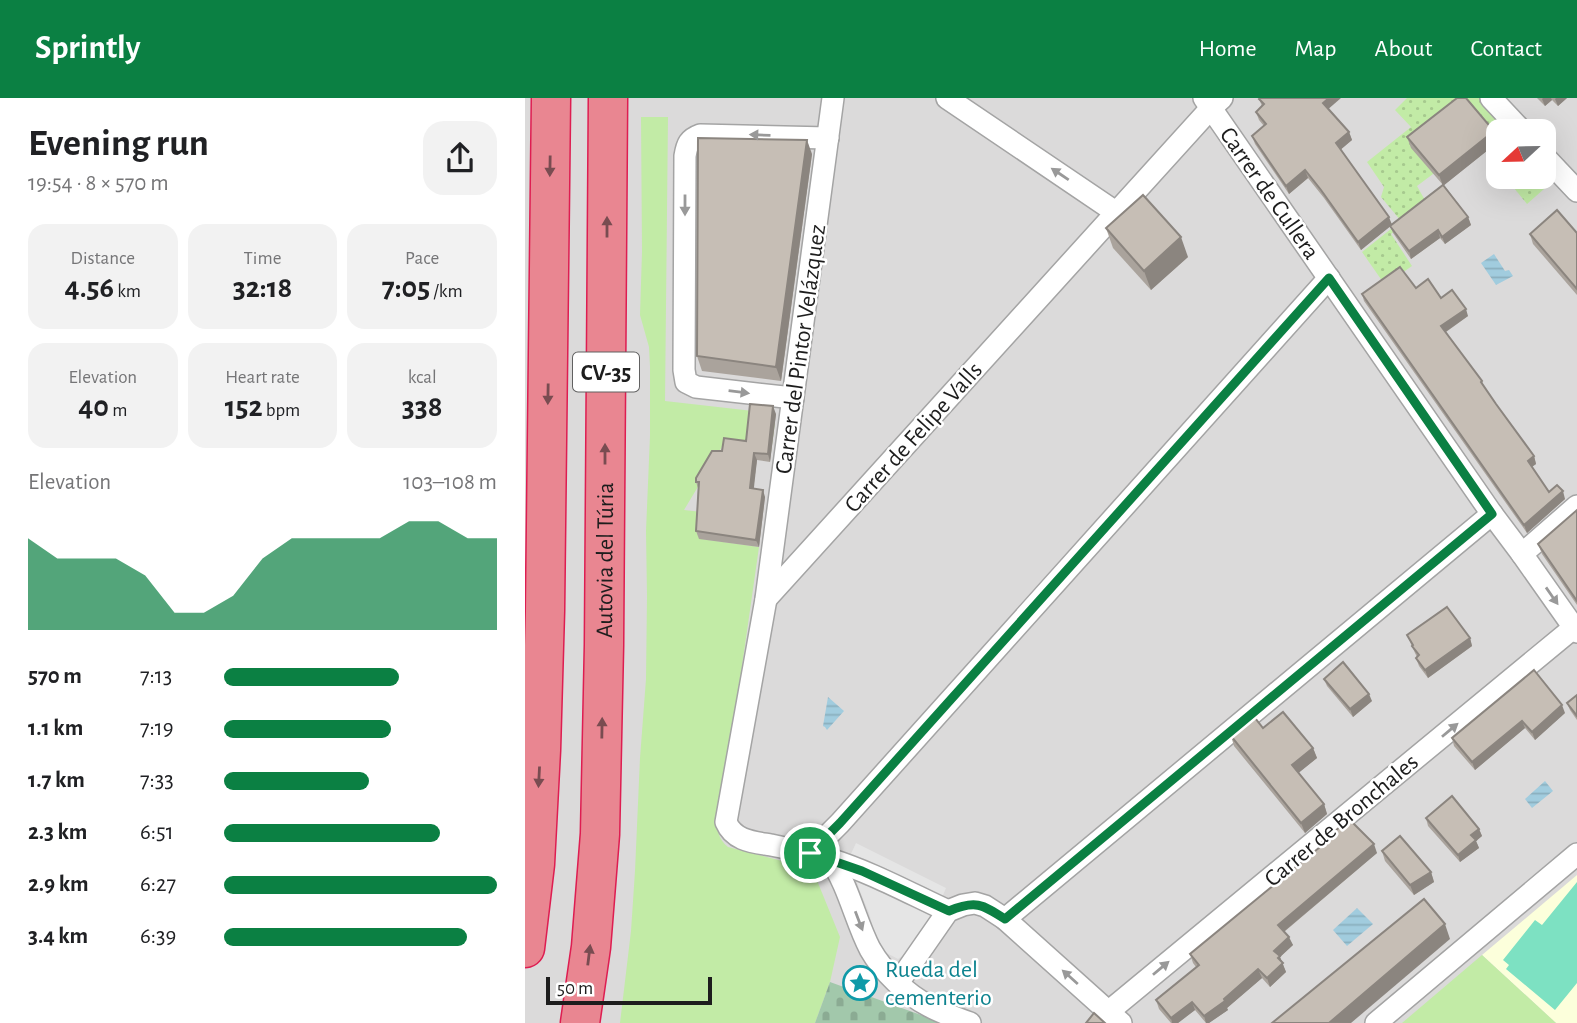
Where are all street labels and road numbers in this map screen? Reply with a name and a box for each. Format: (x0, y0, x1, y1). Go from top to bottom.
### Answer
street label: Carrer de Cullera (1215, 123, 1323, 264)
street label: Carrer del Pintor Velázquez (772, 223, 830, 475)
road number: CV-35 (573, 353, 639, 392)
street label: Carrer de Felipe Valls (840, 358, 987, 517)
street label: Autovia del Túria (593, 482, 618, 638)
street label: Carrer de Bronchales (1260, 750, 1423, 892)

